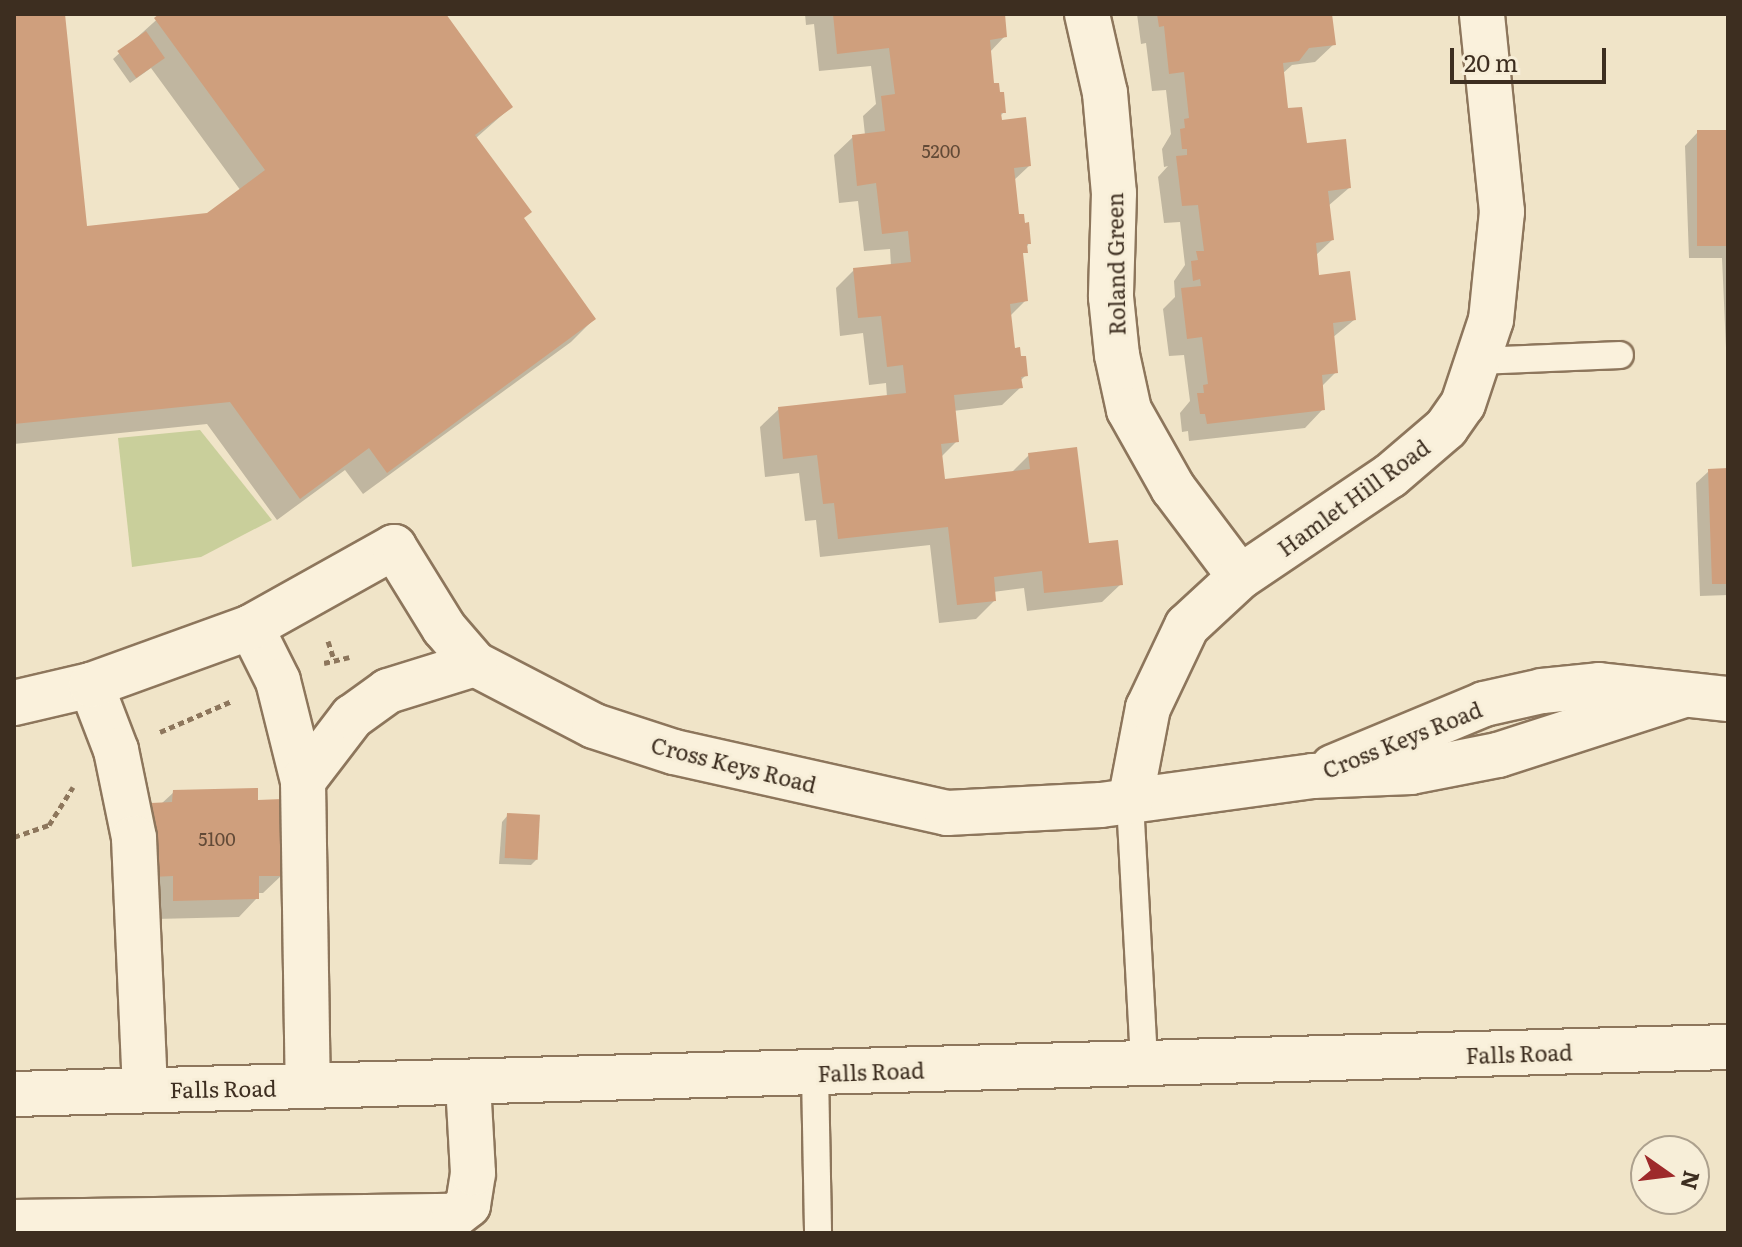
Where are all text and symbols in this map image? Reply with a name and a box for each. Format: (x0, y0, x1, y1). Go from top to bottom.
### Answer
scale bar (1454, 32, 1610, 82)
text: 20 m (1464, 44, 1518, 79)
house number: 5200 (922, 140, 960, 162)
street label: Roland Green (1101, 192, 1129, 336)
street label: Hamlet Hill Road (1272, 433, 1434, 561)
street label: Cross Keys Road (1318, 695, 1486, 783)
street label: Cross Keys Road (649, 731, 819, 797)
house number: 5100 (198, 828, 236, 850)
street label: Falls Road (1465, 1038, 1573, 1068)
street label: Falls Road (817, 1056, 925, 1086)
street label: Falls Road (169, 1074, 277, 1102)
north arrow (1630, 1135, 1710, 1215)
text: N (1674, 1167, 1710, 1193)

